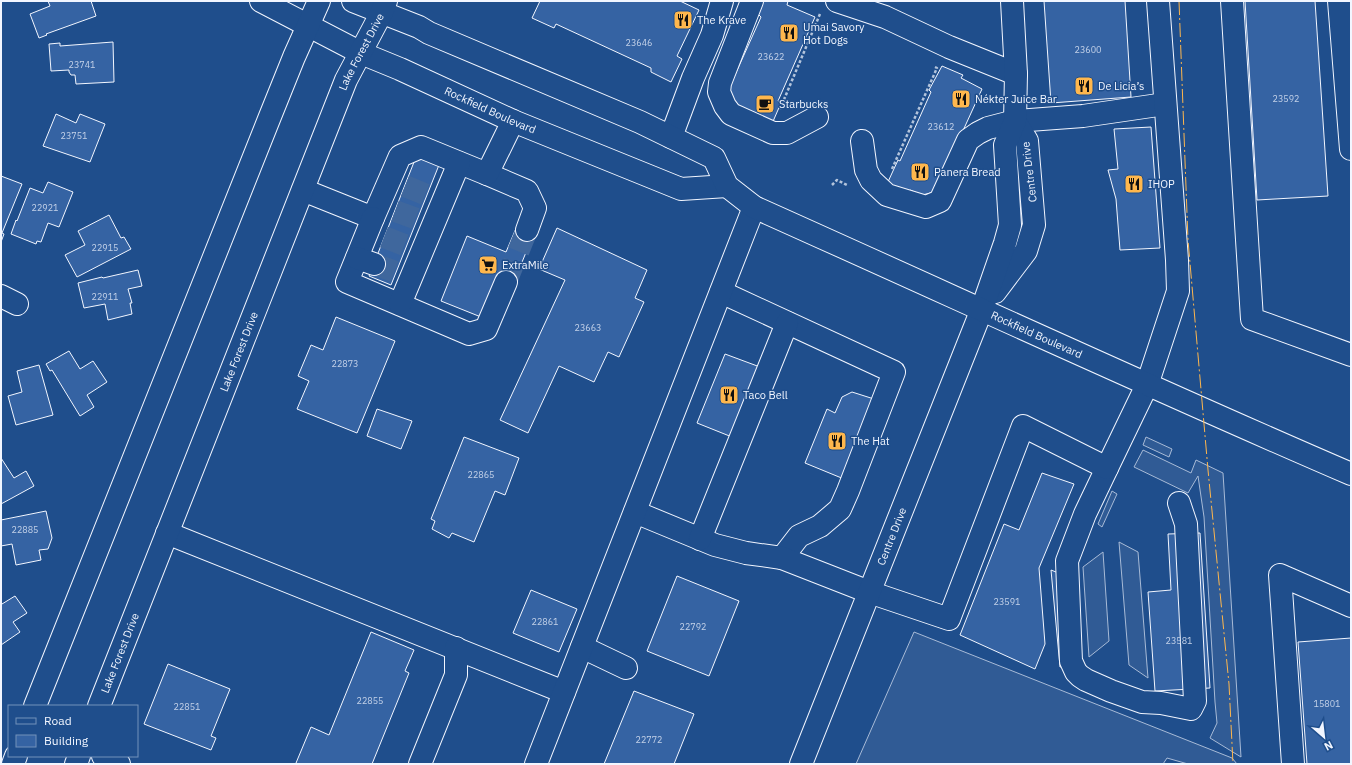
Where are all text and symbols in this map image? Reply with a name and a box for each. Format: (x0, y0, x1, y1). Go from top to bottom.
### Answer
restaurant icon: The Krave (672, 9, 694, 31)
street label: Lake Forest Drive (336, 11, 387, 92)
place label: The Krave (697, 13, 746, 27)
place label: Umai Savory Hot Dogs (803, 20, 865, 47)
restaurant icon: Umai Savory Hot Dogs (778, 22, 800, 44)
house number: 23646 (625, 37, 653, 48)
house number: 23600 (1074, 44, 1102, 55)
house number: 23622 (757, 51, 785, 62)
house number: 23741 (68, 59, 96, 70)
restaurant icon: De Licia’s (1073, 75, 1095, 97)
place label: De Licia’s (1098, 79, 1144, 93)
street label: Rockfield Boulevard (442, 83, 538, 137)
restaurant icon: Nékter Juice Bar (950, 88, 972, 110)
place label: Nékter Juice Bar (975, 92, 1057, 106)
cafe icon: Starbucks (754, 93, 776, 115)
house number: 23592 (1272, 93, 1300, 104)
place label: Starbucks (779, 97, 828, 111)
house number: 23612 (927, 121, 955, 132)
house number: 23751 (60, 130, 88, 141)
street label: Centre Drive (1018, 141, 1040, 203)
restaurant icon: Panera Bread (909, 161, 931, 183)
place label: Panera Bread (934, 165, 1001, 179)
restaurant icon: IHOP (1123, 173, 1145, 195)
place label: IHOP (1148, 177, 1175, 191)
house number: 22921 (31, 202, 59, 213)
house number: 22915 (91, 242, 119, 253)
supermarket icon: ExtraMile (477, 254, 499, 276)
place label: ExtraMile (502, 258, 548, 272)
house number: 22911 (91, 291, 119, 302)
street label: Rockfield Boulevard (989, 308, 1084, 361)
street label: Lake Forest Drive (217, 309, 261, 394)
house number: 23663 (574, 322, 602, 333)
house number: 22873 (331, 358, 359, 369)
restaurant icon: Taco Bell (718, 384, 740, 406)
place label: Taco Bell (743, 388, 788, 402)
restaurant icon: The Hat (826, 430, 848, 452)
place label: The Hat (851, 434, 890, 448)
house number: 22865 (467, 469, 495, 480)
street label: Centre Drive (874, 505, 909, 567)
house number: 22885 (11, 524, 39, 535)
house number: 23591 (993, 596, 1021, 607)
street label: Lake Forest Drive (98, 611, 142, 695)
house number: 22861 (531, 616, 559, 627)
house number: 22792 (679, 621, 707, 632)
house number: 23581 (1165, 635, 1193, 646)
house number: 22855 (356, 695, 384, 706)
house number: 15801 (1313, 698, 1341, 709)
house number: 22851 (173, 701, 201, 712)
legend (8, 705, 138, 757)
text: Road (44, 713, 72, 728)
north arrow (1304, 717, 1344, 757)
text: Building (44, 733, 89, 748)
house number: 22772 (635, 734, 663, 745)
text: N (1322, 738, 1335, 754)

